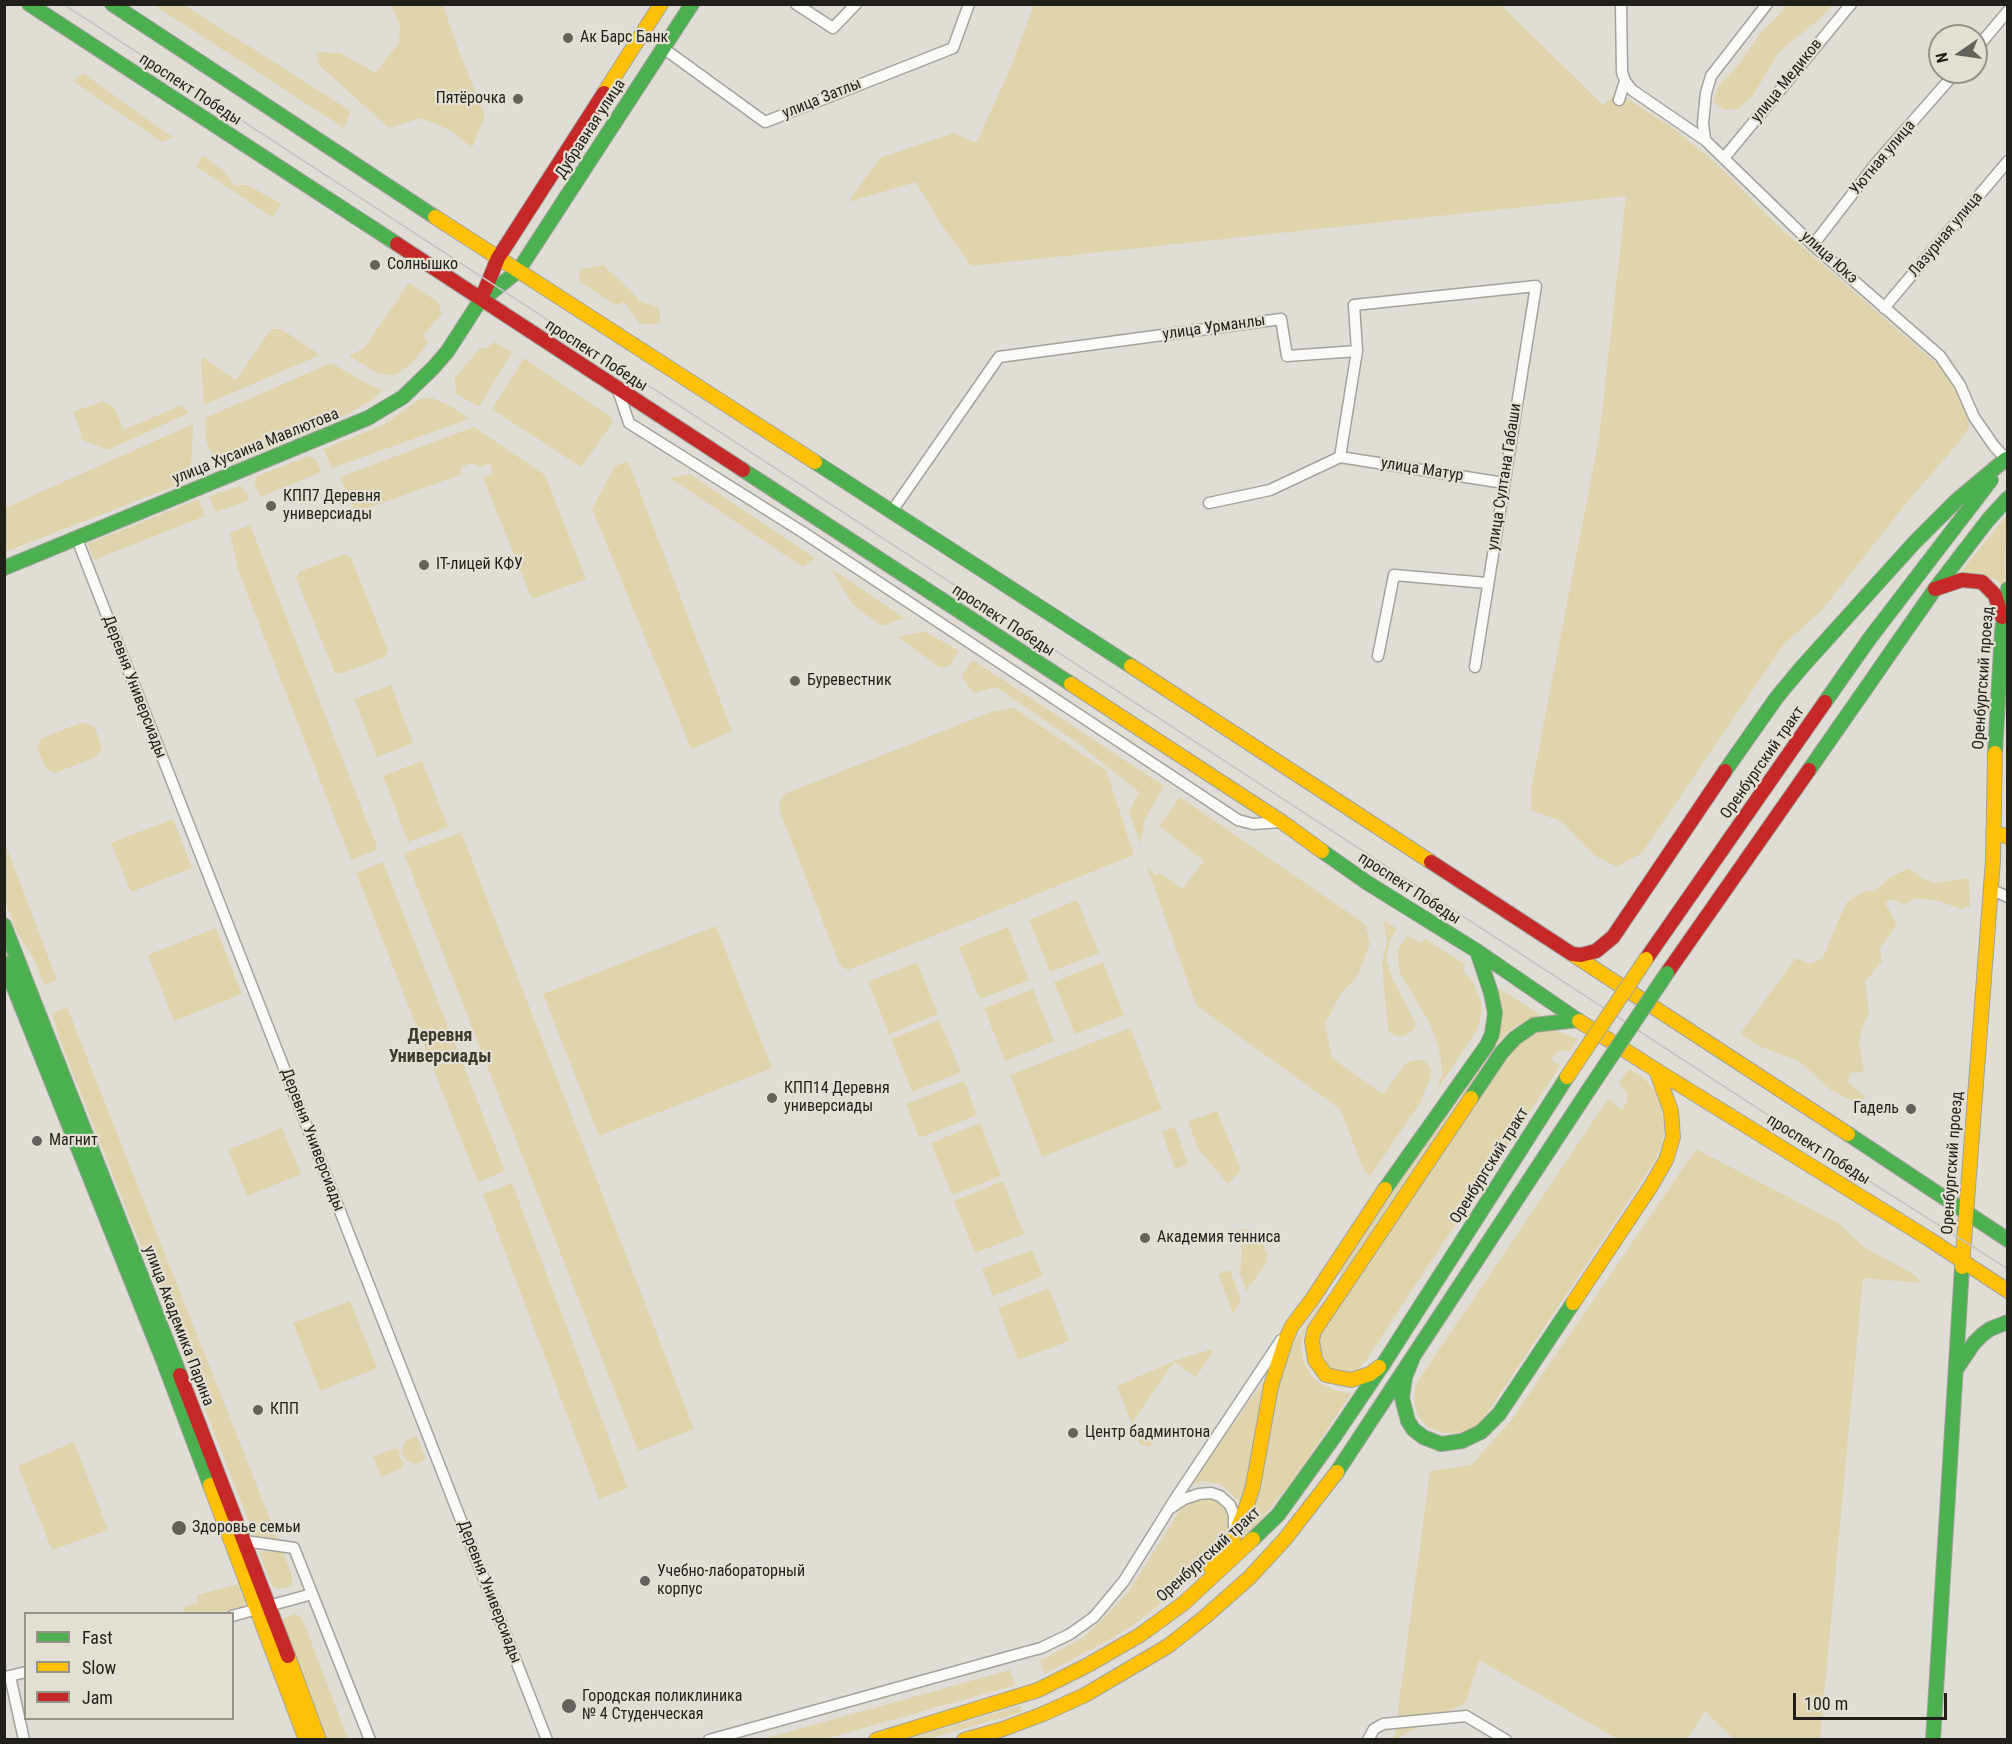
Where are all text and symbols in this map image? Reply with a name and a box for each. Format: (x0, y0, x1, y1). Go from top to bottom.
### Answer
north arrow (1928, 24, 1988, 84)
place label: Ак Барс Банк (580, 28, 668, 48)
marker: Ак Барс Банк (561, 31, 575, 45)
street label: улица Медиков (1747, 35, 1827, 127)
street label: проспект Победы (135, 50, 245, 130)
text: N (1932, 51, 1952, 65)
street label: улица Затлы (780, 74, 864, 124)
street label: Дубравная улица (552, 76, 630, 182)
place label: Пятёрочка (436, 89, 506, 109)
marker: Пятёрочка (511, 92, 525, 106)
street label: Уютная улица (1846, 117, 1920, 199)
street label: Лазурная улица (1905, 189, 1987, 281)
street label: улица Юкэ (1797, 227, 1861, 289)
place label: Солнышко (387, 255, 458, 275)
marker: Солнышко (368, 258, 382, 272)
street label: улица Урманлы (1161, 311, 1267, 345)
street label: проспект Победы (541, 316, 651, 396)
street label: улица Султана Габаши (1484, 402, 1526, 552)
street label: улица Хусаина Мавлютова (170, 405, 342, 489)
street label: улица Матур (1379, 454, 1465, 486)
place label: КПП7 Деревня универсиады (283, 487, 381, 525)
marker: КПП7 Деревня универсиады (264, 499, 278, 513)
place label: IT-лицей КФУ (436, 555, 523, 575)
marker: IT-лицей КФУ (417, 558, 431, 572)
street label: проспект Победы (948, 581, 1058, 661)
street label: Оренбургский проезд (1969, 606, 1999, 750)
street label: Деревня Универсиады (98, 613, 170, 761)
place label: Буревестник (807, 671, 892, 691)
marker: Буревестник (788, 674, 802, 688)
street label: Оренбургский тракт (1717, 703, 1809, 823)
street label: проспект Победы (1354, 849, 1464, 929)
district label: Деревня Универсиады (389, 1025, 491, 1068)
street label: Деревня Универсиады (276, 1066, 348, 1214)
place label: КПП14 Деревня универсиады (784, 1079, 890, 1117)
marker: КПП14 Деревня универсиады (765, 1091, 779, 1105)
street label: Оренбургский проезд (1938, 1091, 1968, 1235)
place label: Гадель (1853, 1099, 1899, 1119)
marker: Гадель (1904, 1102, 1918, 1116)
street label: Оренбургский тракт (1447, 1104, 1533, 1228)
street label: проспект Победы (1763, 1111, 1873, 1189)
place label: Магнит (49, 1131, 98, 1151)
marker: Магнит (30, 1134, 44, 1148)
place label: Академия тенниса (1157, 1228, 1281, 1248)
marker: Академия тенниса (1138, 1231, 1152, 1245)
street label: улица Академика Парина (139, 1243, 217, 1409)
place label: КПП (270, 1400, 299, 1420)
marker: КПП (251, 1403, 265, 1417)
place label: Центр бадминтона (1085, 1423, 1210, 1443)
marker: Центр бадминтона (1066, 1426, 1080, 1440)
street label: Оренбургский тракт (1153, 1503, 1265, 1607)
place label: Здоровье семьи (192, 1518, 301, 1538)
street label: Деревня Универсиады (453, 1518, 525, 1666)
marker: Здоровье семьи (170, 1519, 188, 1537)
place label: Учебно-лабораторный корпус (657, 1562, 805, 1600)
marker: Учебно-лабораторный корпус (638, 1574, 652, 1588)
legend (24, 1612, 234, 1720)
text: Fast (82, 1627, 113, 1648)
text: Slow (82, 1657, 116, 1678)
scale bar (1796, 1681, 1950, 1719)
text: Jam (82, 1687, 113, 1708)
place label: Городская поликлиника № 4 Студенческая (582, 1687, 742, 1725)
text: 100 m (1804, 1693, 1848, 1714)
marker: Городская поликлиника № 4 Студенческая (560, 1697, 578, 1715)

